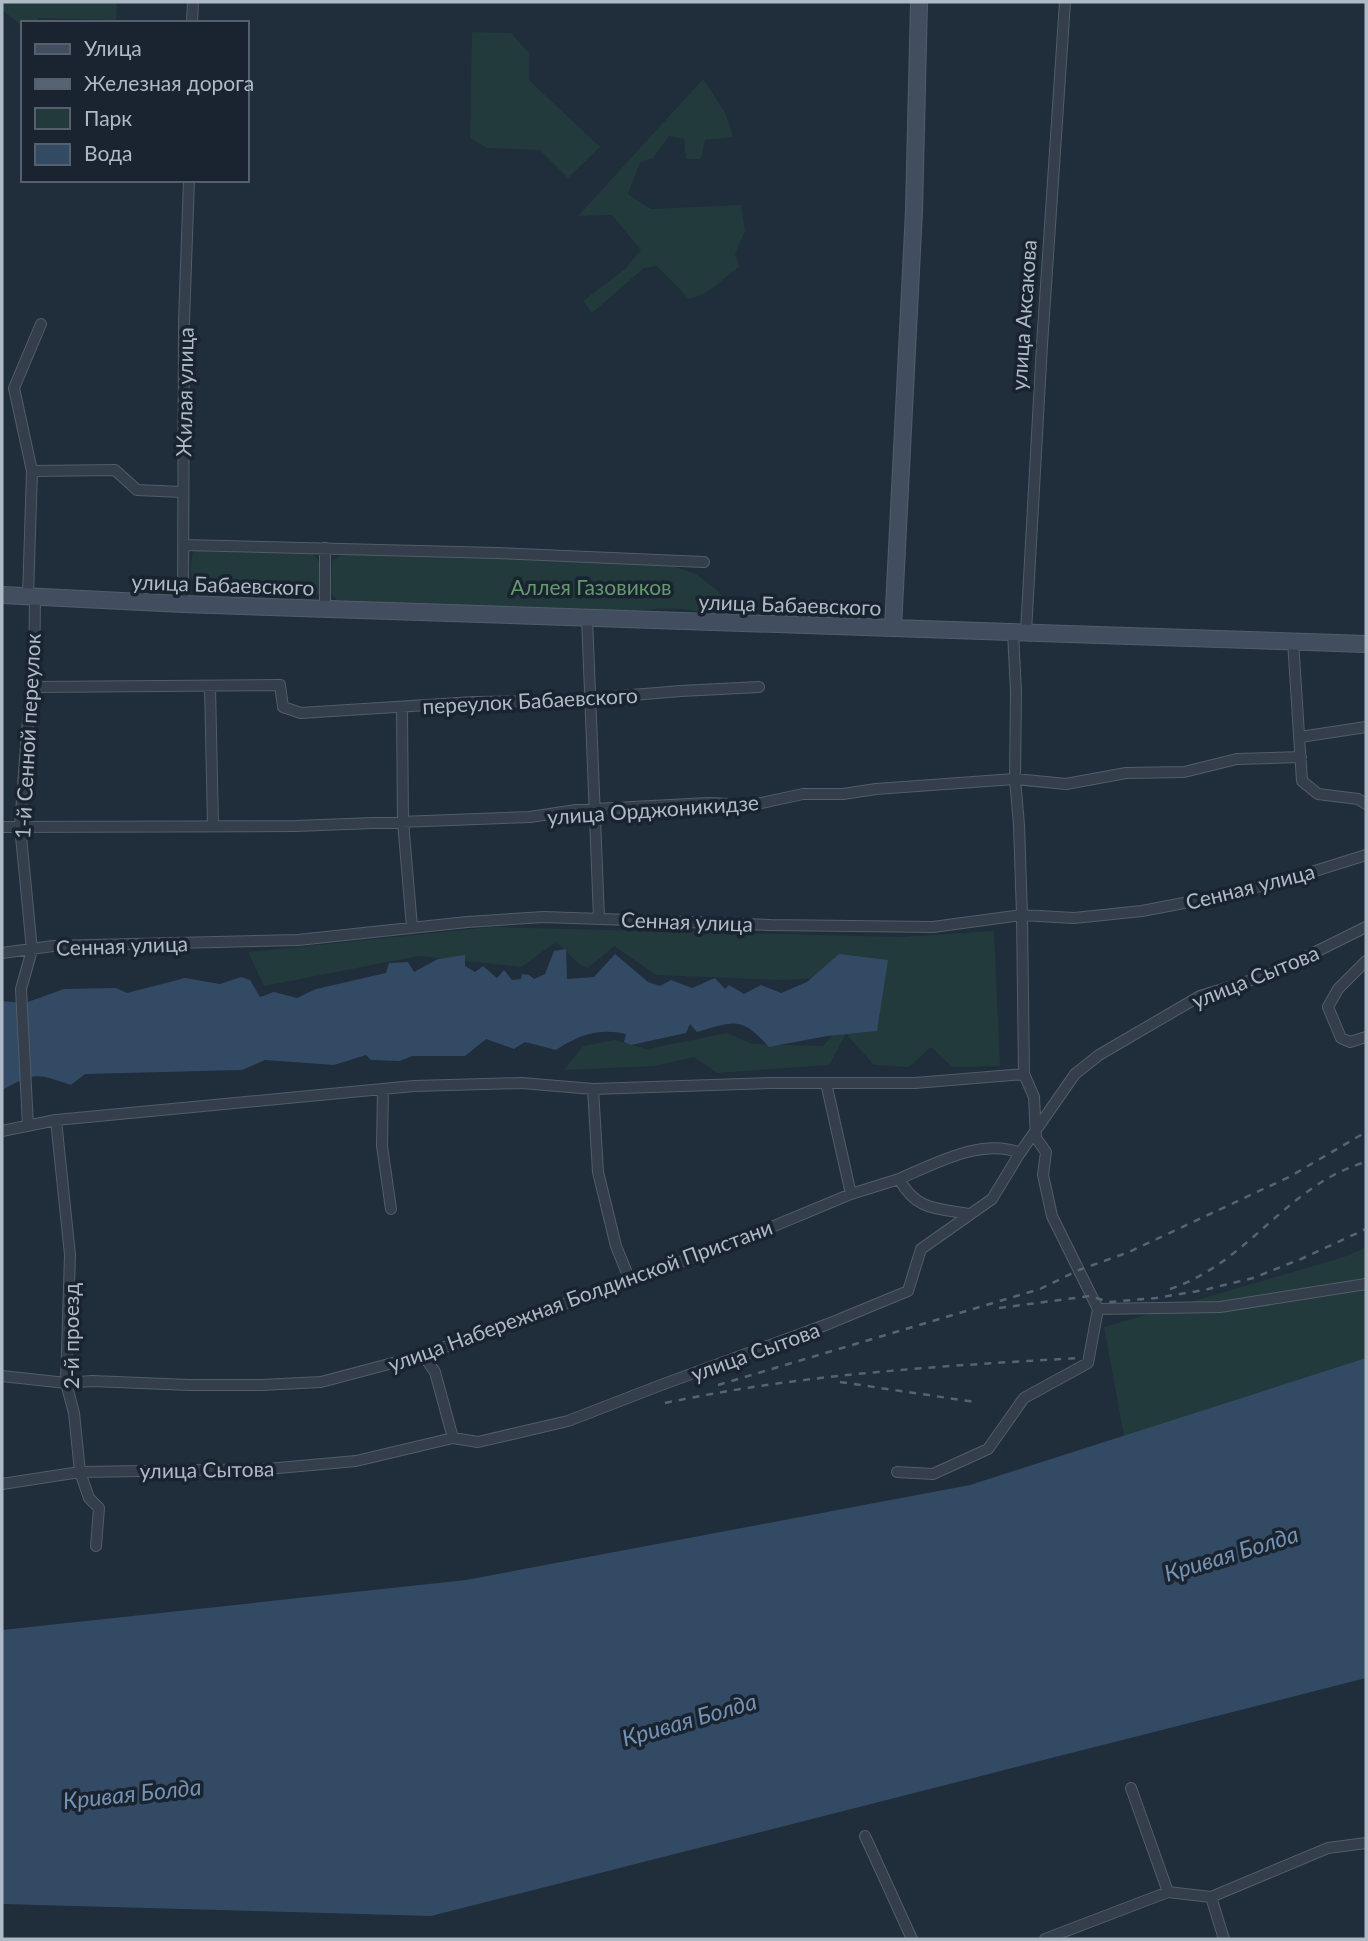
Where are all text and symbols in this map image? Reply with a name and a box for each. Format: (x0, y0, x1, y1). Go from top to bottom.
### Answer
legend (21, 21, 248, 182)
text: Улица (84, 35, 142, 60)
text: Железная дорога (84, 70, 254, 95)
text: Парк (84, 105, 132, 130)
text: Вода (84, 140, 132, 165)
street label: улица Аксакова (1005, 239, 1041, 391)
street label: Жилая улица (170, 327, 198, 457)
street label: улица Бабаевского (131, 568, 315, 600)
park label: Аллея Газовиков (511, 574, 672, 599)
street label: улица Бабаевского (698, 588, 882, 620)
street label: 1-й Сенной переулок (9, 632, 45, 839)
street label: переулок Бабаевского (422, 682, 639, 718)
street label: улица Орджоникидзе (546, 789, 760, 829)
street label: Сенная улица (1183, 858, 1317, 914)
street label: Сенная улица (621, 906, 753, 936)
street label: Сенная улица (56, 930, 188, 960)
street label: улица Сытова (1188, 939, 1322, 1013)
street label: улица Набережная Болдинской Пристани (384, 1214, 776, 1376)
street label: 2-й проезд (58, 1283, 83, 1389)
street label: улица Сытова (687, 1316, 823, 1386)
street label: улица Сытова (139, 1455, 275, 1483)
water label: Кривая Болда (1160, 1519, 1302, 1587)
water label: Кривая Болда (618, 1686, 760, 1752)
water label: Кривая Болда (61, 1772, 203, 1814)

